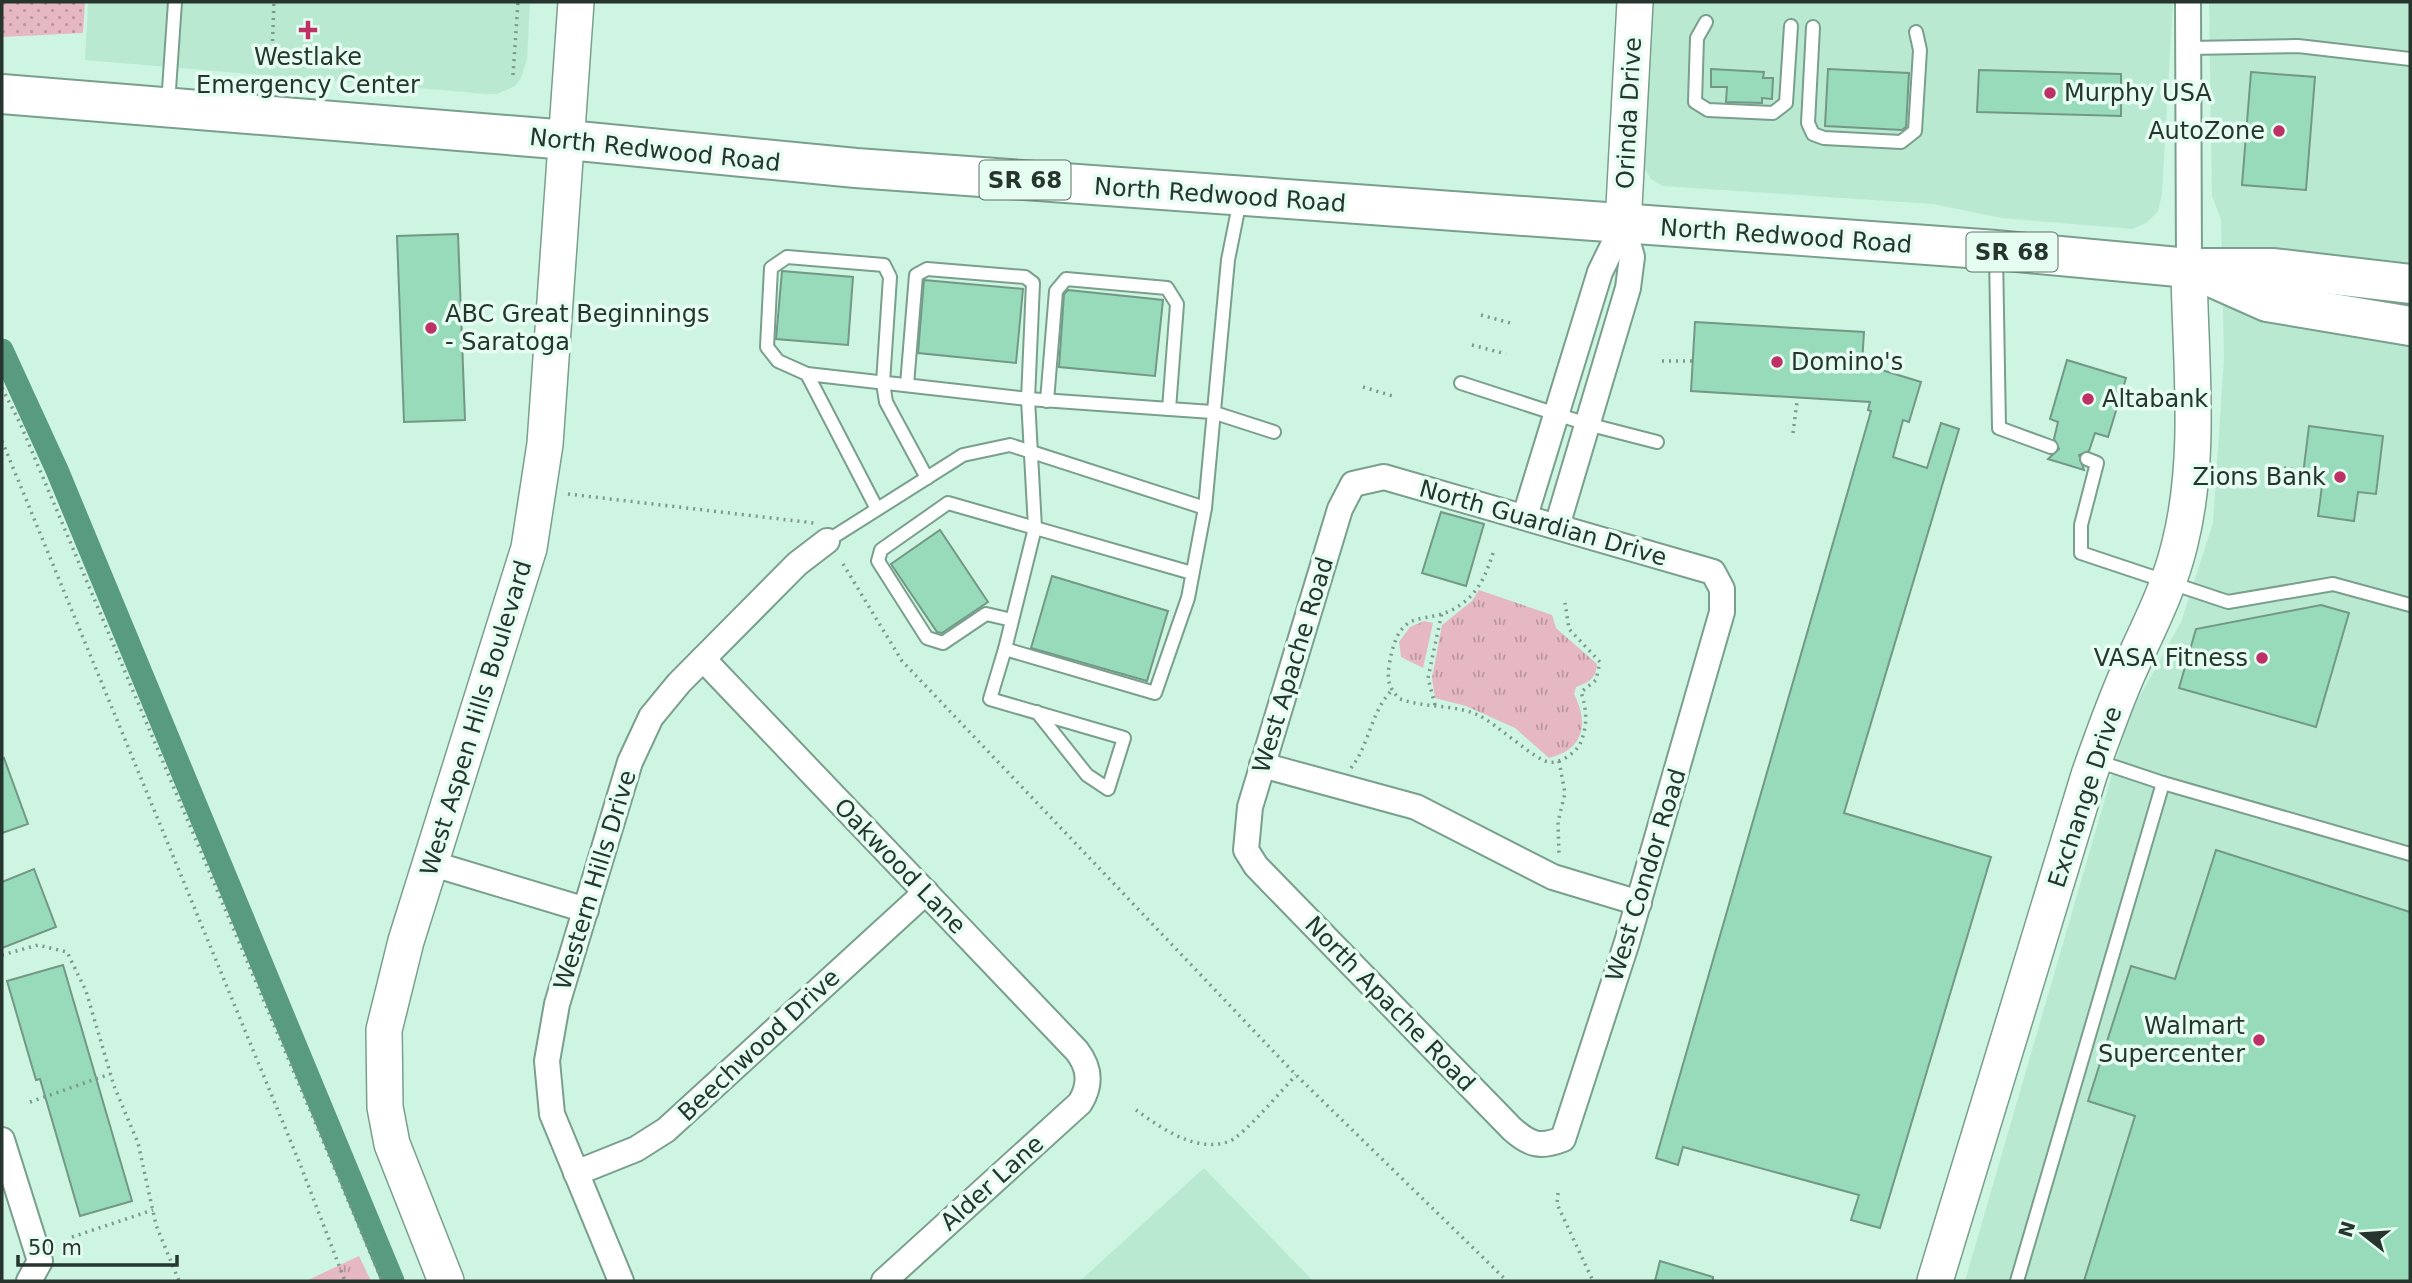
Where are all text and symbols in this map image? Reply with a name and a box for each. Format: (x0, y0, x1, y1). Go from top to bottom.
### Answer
marker: Westlake Emergency Center (298, 20, 318, 40)
street label: Orinda Drive (1611, 36, 1647, 190)
place label: Westlake Emergency Center (196, 43, 420, 99)
place label: Murphy USA (2064, 79, 2212, 107)
marker: Murphy USA (2042, 85, 2058, 101)
place label: AutoZone (2148, 117, 2265, 145)
street label: North Redwood Road (528, 123, 782, 177)
marker: AutoZone (2271, 123, 2287, 139)
road number: SR 68 (979, 160, 1070, 200)
street label: North Redwood Road (1093, 172, 1347, 218)
street label: North Redwood Road (1659, 213, 1913, 259)
road number: SR 68 (1966, 232, 2058, 272)
place label: ABC Great Beginnings - Saratoga (445, 300, 709, 356)
marker: ABC Great Beginnings - Saratoga (423, 320, 439, 336)
place label: Domino's (1791, 348, 1903, 376)
marker: Domino's (1769, 354, 1785, 370)
place label: Altabank (2102, 385, 2208, 413)
marker: Altabank (2080, 391, 2096, 407)
place label: Zions Bank (2193, 463, 2326, 491)
marker: Zions Bank (2332, 469, 2348, 485)
street label: North Guardian Drive (1416, 474, 1670, 572)
street label: West Apache Road (1247, 554, 1339, 776)
street label: West Aspen Hills Boulevard (415, 557, 537, 879)
place label: VASA Fitness (2094, 644, 2248, 672)
marker: VASA Fitness (2254, 650, 2270, 666)
street label: Exchange Drive (2043, 703, 2127, 891)
street label: West Condor Road (1600, 765, 1692, 985)
street label: Western Hills Drive (548, 767, 642, 993)
street label: Oakwood Lane (828, 792, 972, 940)
street label: North Apache Road (1299, 911, 1481, 1097)
street label: Beechwood Drive (673, 963, 845, 1127)
place label: Walmart Supercenter (2098, 1012, 2245, 1068)
marker: Walmart Supercenter (2251, 1032, 2267, 1048)
street label: Alder Lane (935, 1130, 1049, 1236)
north arrow (2328, 1199, 2398, 1269)
text: N (2334, 1218, 2360, 1240)
scale bar (18, 1224, 177, 1268)
text: 50 m (28, 1236, 82, 1260)

